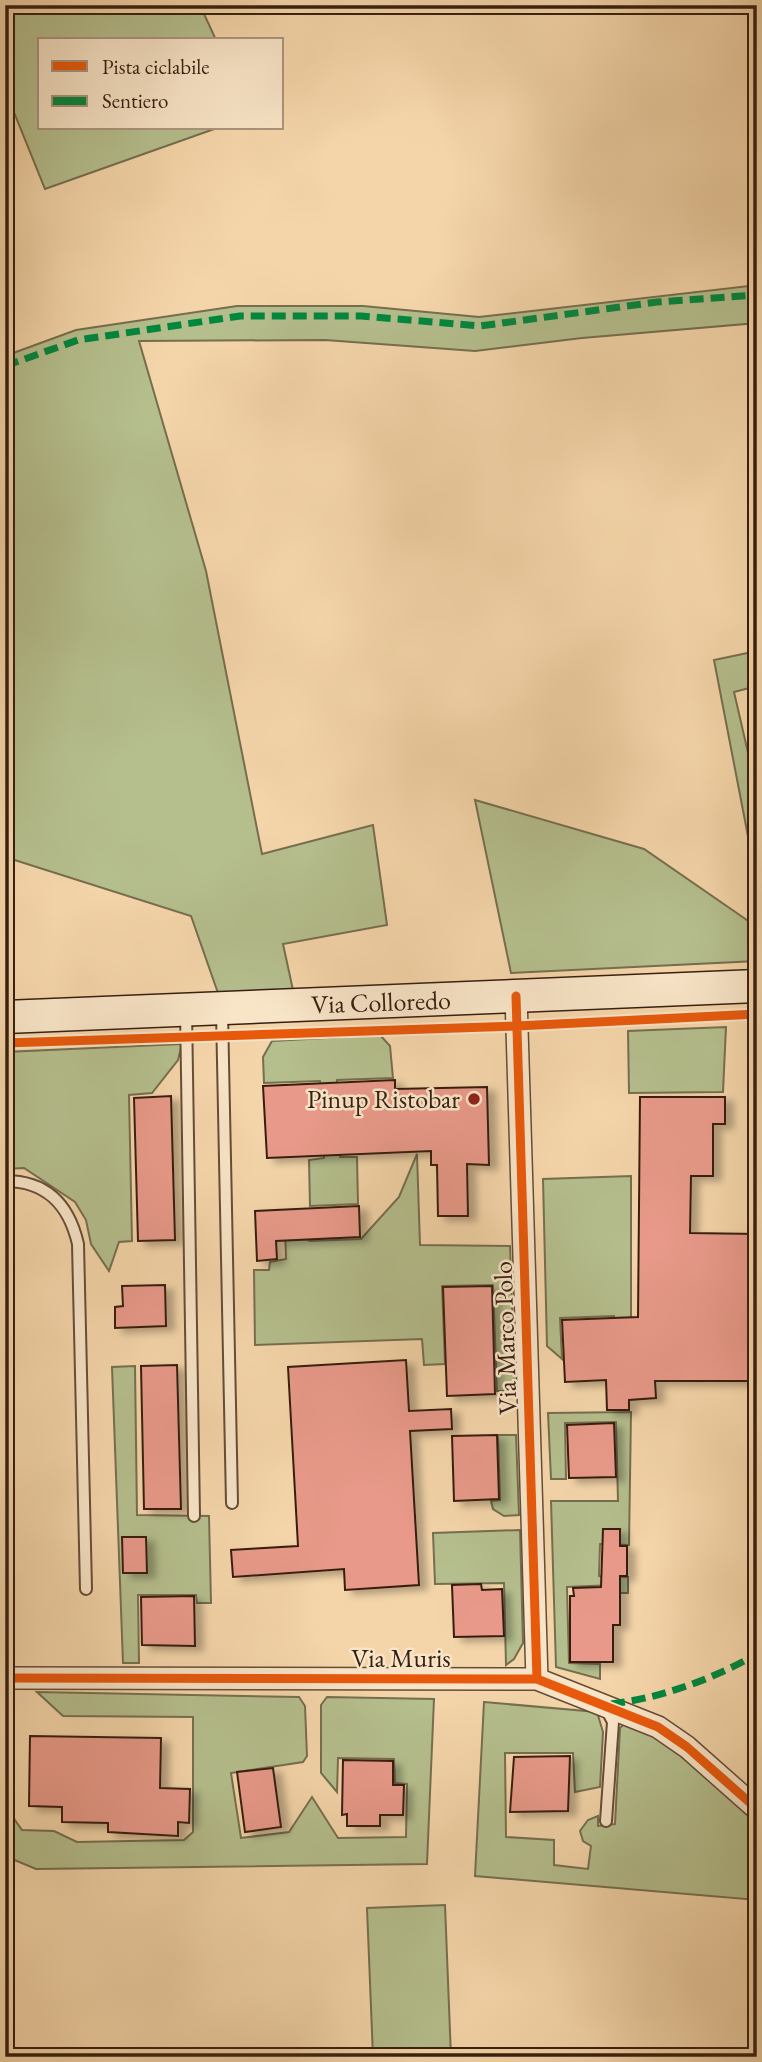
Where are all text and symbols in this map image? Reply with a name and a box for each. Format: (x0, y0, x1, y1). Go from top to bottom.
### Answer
legend (38, 38, 284, 130)
text: Pista ciclabile (102, 53, 210, 80)
text: Sentiero (102, 87, 168, 114)
street label: Via Colloredo (311, 983, 451, 1021)
place label: Pinup Ristobar (307, 1082, 460, 1116)
marker: Pinup Ristobar (466, 1091, 482, 1107)
street label: Via Marco Polo (485, 1261, 525, 1415)
street label: Via Muris (351, 1641, 451, 1675)

